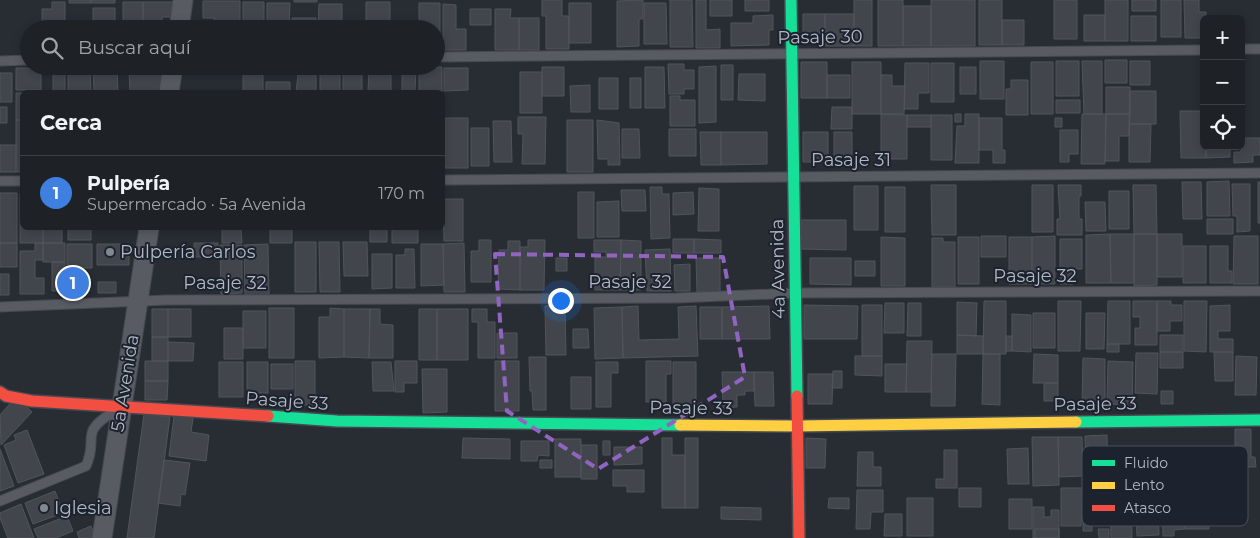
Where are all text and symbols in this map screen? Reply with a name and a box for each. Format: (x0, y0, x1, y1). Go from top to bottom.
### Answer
map controls (1200, 15, 1245, 150)
button: + (1200, 15, 1245, 60)
search box (20, 20, 445, 75)
street label: Pasaje 30 (777, 25, 863, 49)
icon: search (38, 34, 66, 62)
text: Buscar aquí (78, 36, 191, 59)
button: − (1200, 60, 1245, 105)
button: locate (1200, 105, 1245, 150)
text: Cerca (40, 110, 102, 135)
street label: Pasaje 31 (811, 149, 891, 171)
text: Pulpería (87, 172, 170, 195)
text: 1 (53, 184, 59, 203)
text: 170 m (378, 184, 425, 203)
text: Supermercado · 5a Avenida (87, 195, 306, 214)
street label: 4a Avenida (766, 219, 790, 319)
place label: Pulpería Carlos (120, 241, 256, 263)
marker: Pulpería Carlos (104, 246, 116, 258)
pin: 1 (57, 264, 89, 302)
street label: Pasaje 32 (993, 265, 1077, 287)
street label: Pasaje 32 (588, 271, 672, 293)
street label: Pasaje 32 (183, 272, 267, 294)
your location (548, 288, 574, 314)
street label: 5a Avenida (106, 333, 144, 433)
street label: Pasaje 33 (245, 387, 329, 415)
street label: Pasaje 33 (1053, 392, 1137, 416)
street label: Pasaje 33 (649, 396, 733, 420)
legend (1082, 446, 1248, 526)
text: Fluido (1124, 454, 1168, 472)
text: Lento (1124, 476, 1164, 494)
place label: Iglesia (54, 497, 112, 519)
text: Atasco (1124, 499, 1171, 517)
marker: Iglesia (38, 502, 50, 514)

